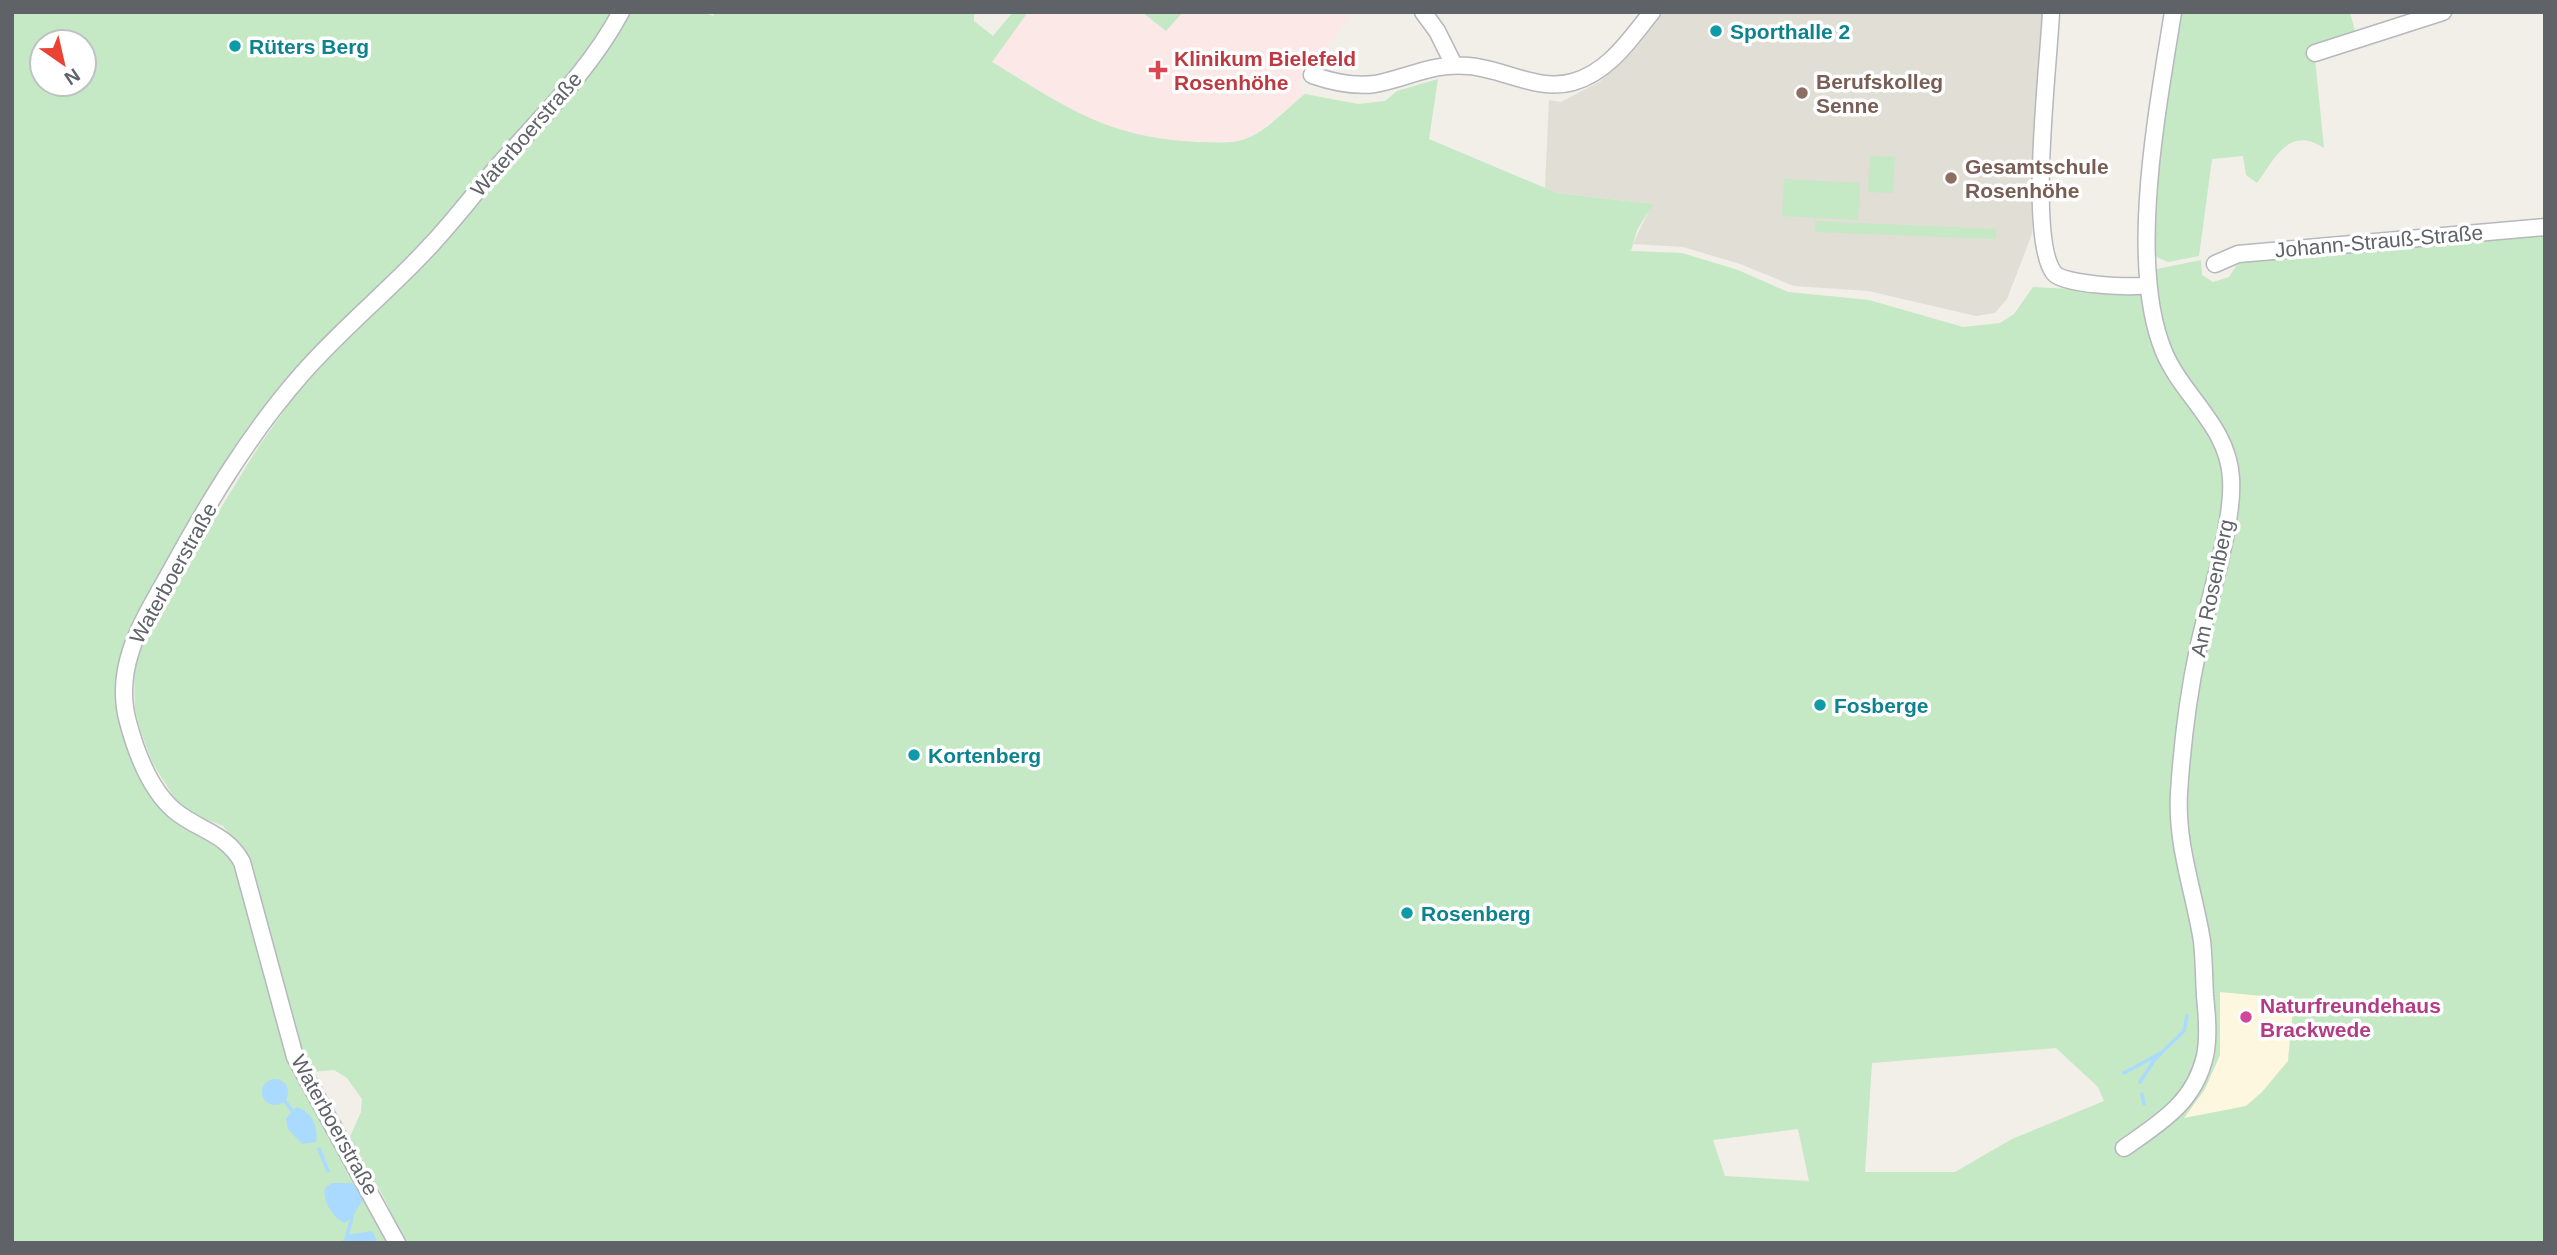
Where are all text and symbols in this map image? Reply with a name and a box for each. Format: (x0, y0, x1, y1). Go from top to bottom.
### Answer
place label: Sporthalle 2 (1730, 20, 1850, 43)
marker: Sporthalle 2 (1708, 23, 1724, 39)
north arrow (28, 28, 98, 98)
place label: Rüters Berg (249, 35, 369, 58)
marker: Rüters Berg (227, 38, 243, 54)
place label: Klinikum Bielefeld Rosenhöhe (1174, 47, 1356, 94)
marker: Klinikum Bielefeld Rosenhöhe (1148, 60, 1168, 80)
text: N (61, 64, 84, 89)
street label: Waterboerstraße (466, 67, 586, 201)
place label: Berufskolleg Senne (1816, 70, 1943, 117)
marker: Berufskolleg Senne (1794, 85, 1810, 101)
place label: Gesamtschule Rosenhöhe (1965, 155, 2109, 202)
marker: Gesamtschule Rosenhöhe (1943, 170, 1959, 186)
street label: Johann-Strauß-Straße (2274, 220, 2484, 262)
street label: Waterboerstraße (125, 499, 221, 647)
street label: Am Rosenberg (2186, 517, 2238, 659)
place label: Fosberge (1834, 694, 1929, 717)
marker: Fosberge (1812, 697, 1828, 713)
place label: Kortenberg (928, 744, 1041, 767)
marker: Kortenberg (906, 747, 922, 763)
place label: Rosenberg (1421, 902, 1531, 925)
marker: Rosenberg (1399, 905, 1415, 921)
place label: Naturfreundehaus Brackwede (2260, 994, 2441, 1041)
marker: Naturfreundehaus Brackwede (2238, 1009, 2254, 1025)
street label: Waterboerstraße (287, 1051, 383, 1199)

